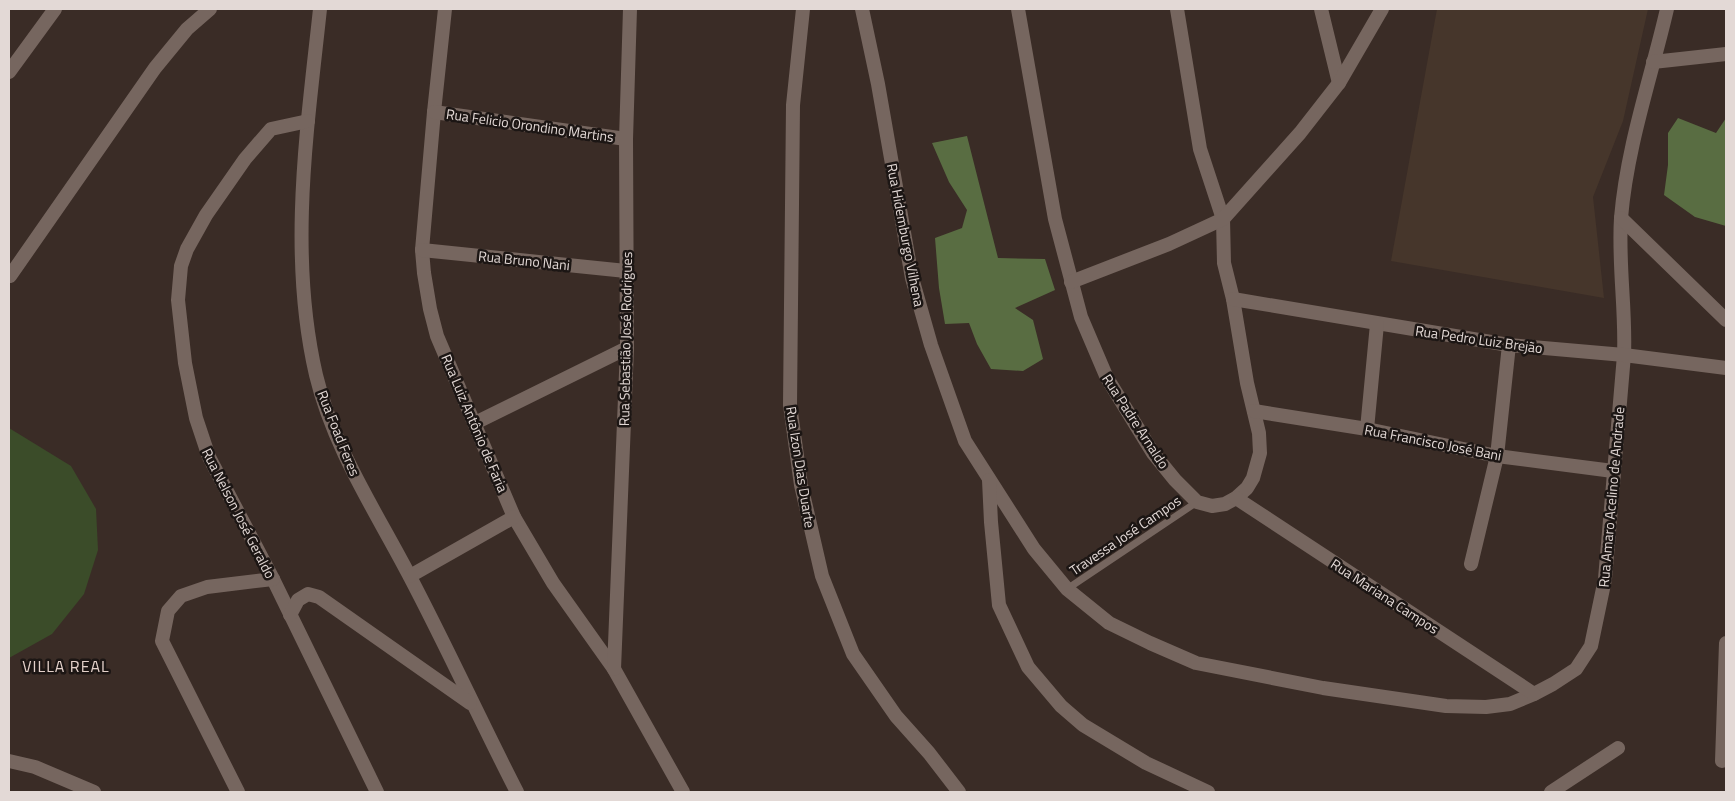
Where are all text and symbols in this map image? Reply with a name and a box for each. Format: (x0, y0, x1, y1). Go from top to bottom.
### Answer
street label: Rua Felicio Orondino Martins (445, 103, 615, 147)
street label: Rua Hidemburgo Vilhena (882, 162, 930, 308)
street label: Rua Bruno Nani (477, 245, 571, 275)
street label: Rua Sebastião José Rodrigues (613, 252, 637, 426)
street label: Rua Pedro Luiz Brejão (1414, 320, 1544, 358)
street label: Rua Luiz Antônio de Faria (436, 351, 514, 495)
street label: Rua Padre Arnaldo (1097, 369, 1175, 473)
street label: Rua Foad Feres (312, 387, 366, 479)
street label: Rua Izon Dias Duarte (781, 405, 821, 529)
street label: Rua Amaro Acelino de Andrade (1593, 406, 1629, 588)
street label: Rua Francisco José Bani (1363, 418, 1503, 466)
street label: Rua Nelson José Geraldo (197, 444, 281, 582)
street label: Travessa José Campos (1065, 490, 1185, 580)
street label: Rua Mariana Campos (1327, 553, 1443, 639)
district label: VILLA REAL (22, 654, 110, 678)

